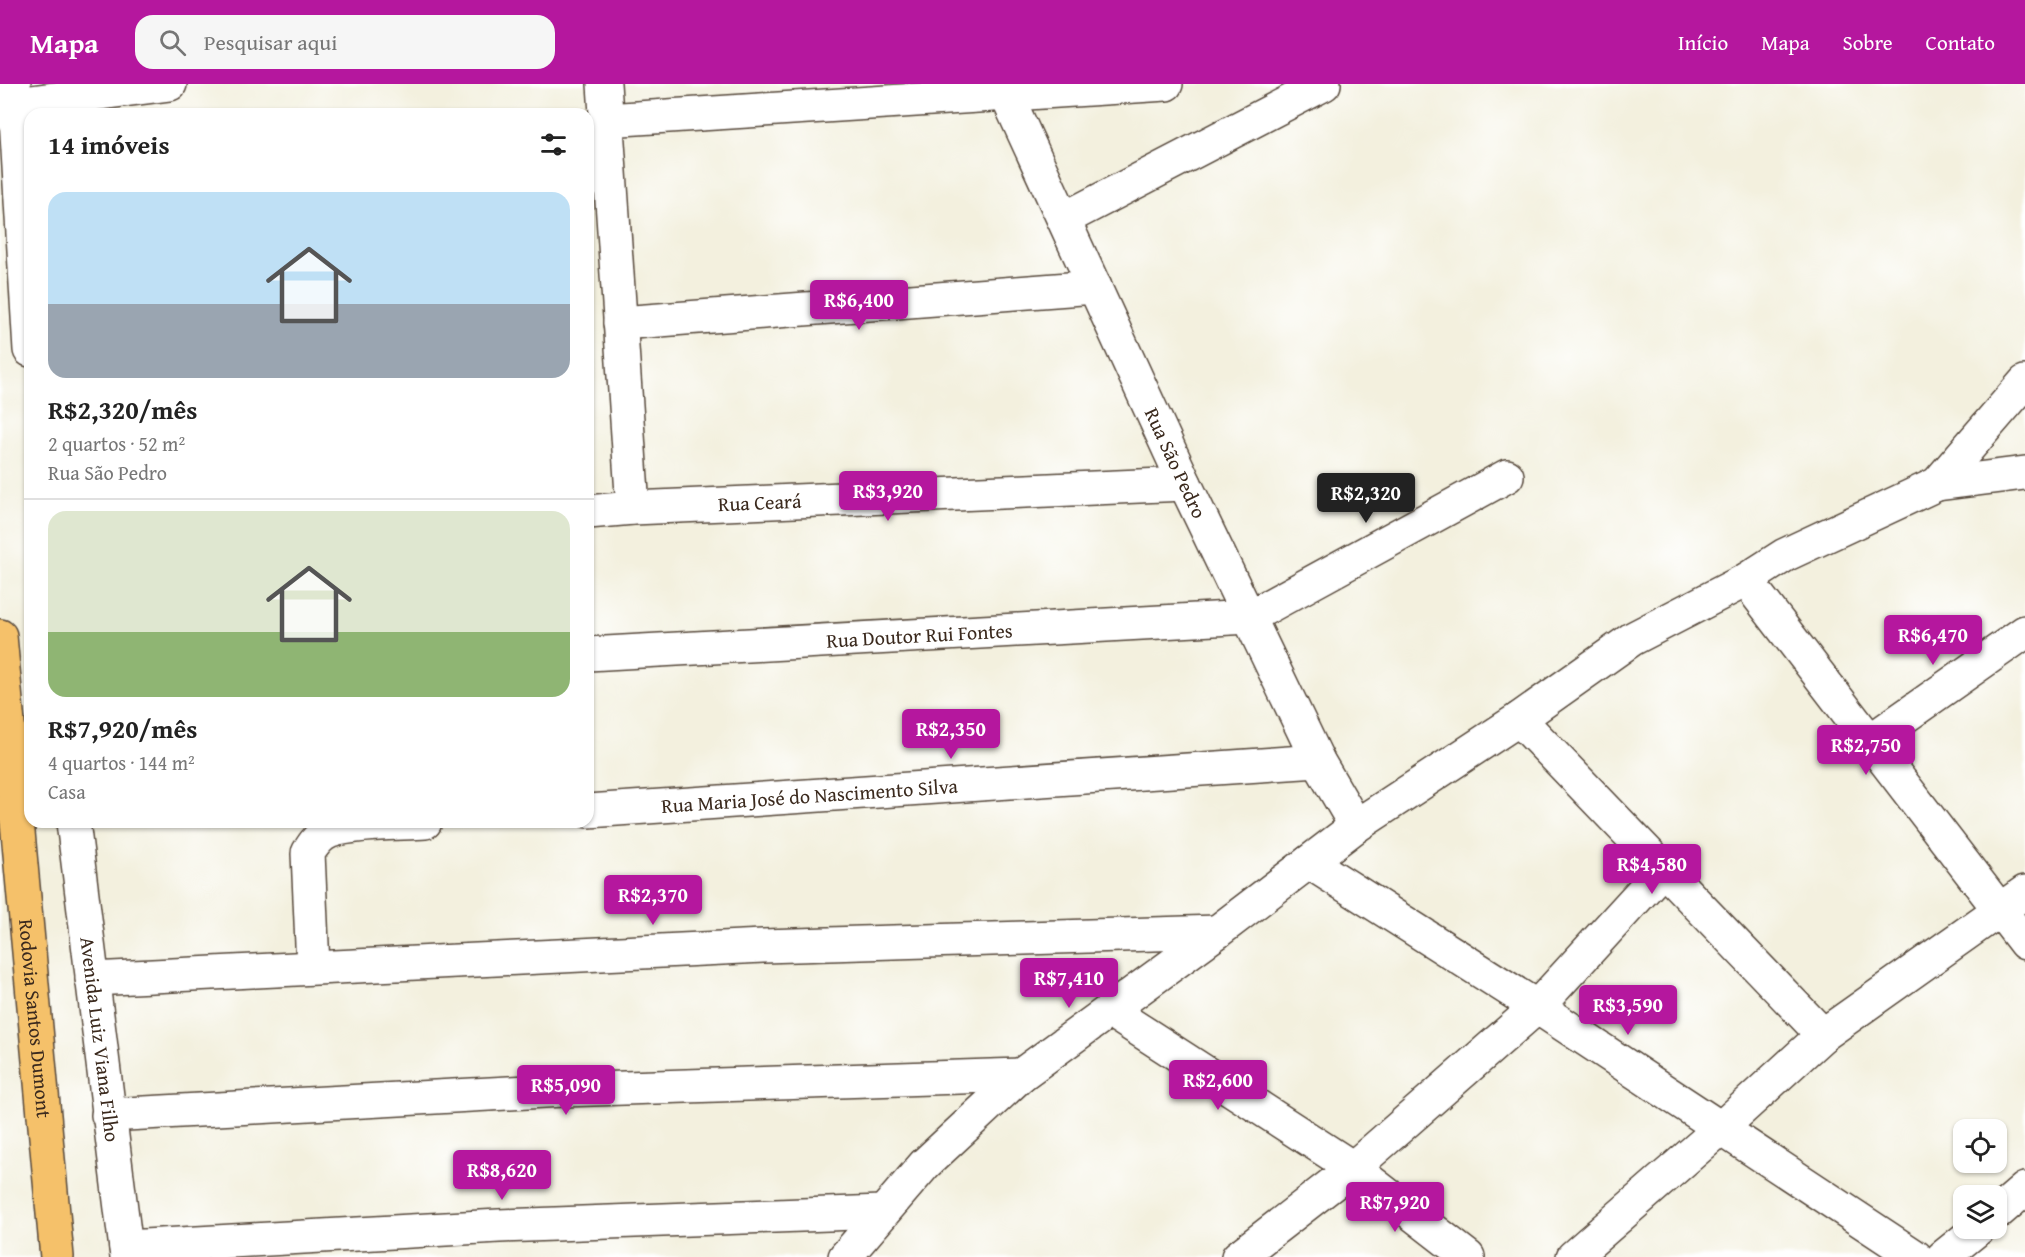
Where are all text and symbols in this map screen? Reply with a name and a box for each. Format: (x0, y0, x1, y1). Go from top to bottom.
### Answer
search box (135, 15, 555, 69)
text: Mapa (30, 22, 99, 63)
icon: search (156, 26, 189, 59)
text: Pesquisar aqui (204, 26, 337, 58)
text: Início (1678, 27, 1728, 58)
text: Mapa (1761, 27, 1810, 58)
text: Sobre (1843, 27, 1893, 58)
text: Contato (1926, 27, 1995, 58)
text: 14 imóveis (48, 125, 170, 164)
icon: filters (537, 128, 570, 161)
icon: home (255, 231, 363, 339)
pin: R$6,400 (804, 280, 914, 331)
text: R$6,400 (824, 285, 894, 314)
text: R$2,320/mês (48, 390, 197, 429)
street label: Rua São Pedro (1138, 403, 1214, 523)
text: 2 quartos · 52 m² (48, 429, 185, 458)
text: Rua São Pedro (48, 458, 167, 487)
pin: R$3,920 (833, 471, 943, 522)
pin: R$2,320 (1311, 473, 1421, 524)
text: R$3,920 (853, 476, 923, 505)
text: R$2,320 (1331, 478, 1401, 507)
street label: Rua Ceará (717, 486, 803, 518)
icon: home (255, 550, 363, 658)
street label: Rua Doutor Rui Fontes (826, 615, 1013, 655)
pin: R$6,470 (1878, 615, 1988, 666)
text: R$6,470 (1898, 620, 1968, 649)
text: R$7,920/mês (48, 709, 197, 748)
pin: R$2,350 (896, 709, 1006, 760)
text: R$2,350 (916, 714, 986, 743)
pin: R$2,750 (1811, 725, 1921, 776)
text: R$2,750 (1831, 730, 1901, 759)
text: 4 quartos · 144 m² (48, 748, 195, 777)
street label: Rua Maria José do Nascimento Silva (660, 771, 959, 820)
text: Casa (48, 777, 86, 806)
pin: R$4,580 (1597, 844, 1707, 895)
text: R$4,580 (1617, 849, 1687, 878)
pin: R$2,370 (598, 875, 708, 926)
text: R$2,370 (618, 880, 688, 909)
street label: Rodovia Santos Dumont (12, 918, 59, 1119)
street label: Avenida Luiz Viana Filho (73, 935, 128, 1144)
pin: R$7,410 (1014, 958, 1124, 1009)
text: R$7,410 (1034, 963, 1104, 992)
pin: R$3,590 (1573, 985, 1683, 1036)
text: R$3,590 (1593, 990, 1663, 1019)
pin: R$2,600 (1163, 1060, 1273, 1111)
pin: R$5,090 (511, 1065, 621, 1116)
text: R$2,600 (1183, 1065, 1253, 1094)
text: R$5,090 (531, 1070, 601, 1099)
map controls (1953, 1119, 2007, 1239)
button: locate (1953, 1119, 2007, 1173)
pin: R$8,620 (447, 1150, 557, 1201)
text: R$8,620 (467, 1155, 537, 1184)
pin: R$7,920 (1340, 1182, 1450, 1233)
button: layers (1953, 1185, 2007, 1239)
text: R$7,920 (1360, 1187, 1430, 1216)

